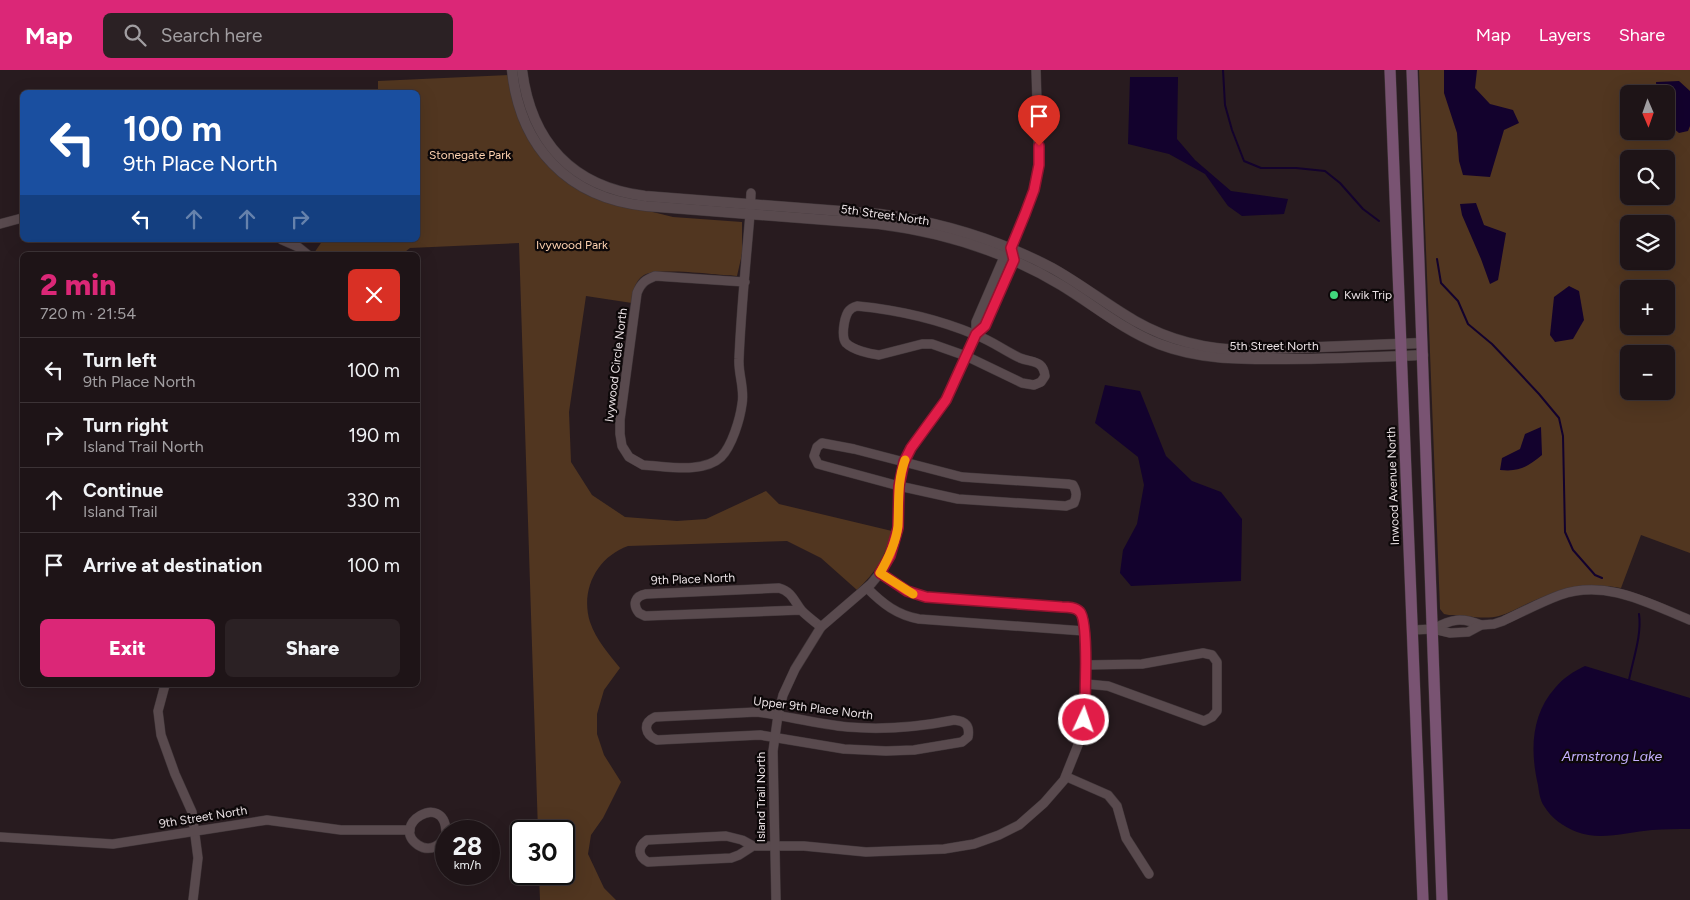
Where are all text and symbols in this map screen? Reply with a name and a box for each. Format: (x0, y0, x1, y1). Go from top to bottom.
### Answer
search box (103, 13, 453, 58)
text: Map (25, 21, 73, 50)
icon: search (121, 21, 149, 49)
text: Search here (161, 24, 262, 47)
text: Map (1476, 24, 1511, 46)
text: Layers (1539, 24, 1591, 46)
text: Share (1619, 24, 1665, 46)
north arrow (1620, 85, 1675, 140)
map controls (1620, 85, 1675, 400)
pin (1018, 95, 1060, 146)
icon: arrive (1025, 102, 1053, 130)
text: 100 m (123, 108, 222, 150)
icon: left (40, 110, 105, 175)
park label: Stonegate Park (429, 148, 511, 162)
text: 9th Place North (123, 150, 277, 177)
button: search (1620, 150, 1675, 205)
street label: 5th Street North (840, 202, 930, 228)
icon: left (127, 205, 155, 233)
icon: ahead (180, 205, 208, 233)
icon: ahead (233, 205, 261, 233)
icon: right (286, 205, 314, 233)
button: layers (1620, 215, 1675, 270)
park label: Ivywood Park (536, 238, 608, 252)
text: 2 min (40, 266, 117, 303)
button: close (348, 269, 400, 321)
button: + (1620, 280, 1675, 335)
place label: Kwik Trip (1344, 288, 1392, 302)
marker: Kwik Trip (1328, 289, 1340, 301)
text: 720 m · 21:54 (40, 304, 136, 323)
street label: Ivywood Circle North (602, 307, 630, 423)
street label: 5th Street North (1229, 339, 1319, 353)
button: − (1620, 345, 1675, 400)
text: Turn left (83, 349, 157, 372)
icon: left (40, 356, 68, 384)
text: 100 m (347, 359, 400, 382)
text: 9th Place North (83, 372, 195, 391)
text: Turn right (83, 414, 169, 437)
icon: right (40, 421, 68, 449)
text: 190 m (348, 424, 400, 447)
street label: Inwood Avenue North (1384, 426, 1402, 545)
text: Island Trail North (83, 437, 204, 456)
text: Continue (83, 479, 163, 502)
icon: ahead (40, 486, 68, 514)
text: 330 m (346, 489, 400, 512)
text: Island Trail (83, 502, 158, 521)
icon: arrive (40, 551, 68, 579)
text: Arrive at destination (83, 554, 262, 577)
text: 100 m (347, 554, 400, 577)
street label: 9th Place North (651, 571, 736, 587)
button: Exit (40, 619, 215, 677)
button: Share (225, 619, 400, 677)
position arrow (1057, 693, 1109, 745)
street label: Upper 9th Place North (752, 694, 874, 722)
water label: Armstrong Lake (1561, 748, 1663, 765)
street label: Island Trail North (754, 751, 768, 842)
street label: 9th Street North (158, 803, 248, 831)
speed limit sign: 30 (510, 820, 575, 885)
text: 28 (453, 831, 482, 861)
text: km/h (454, 858, 481, 872)

